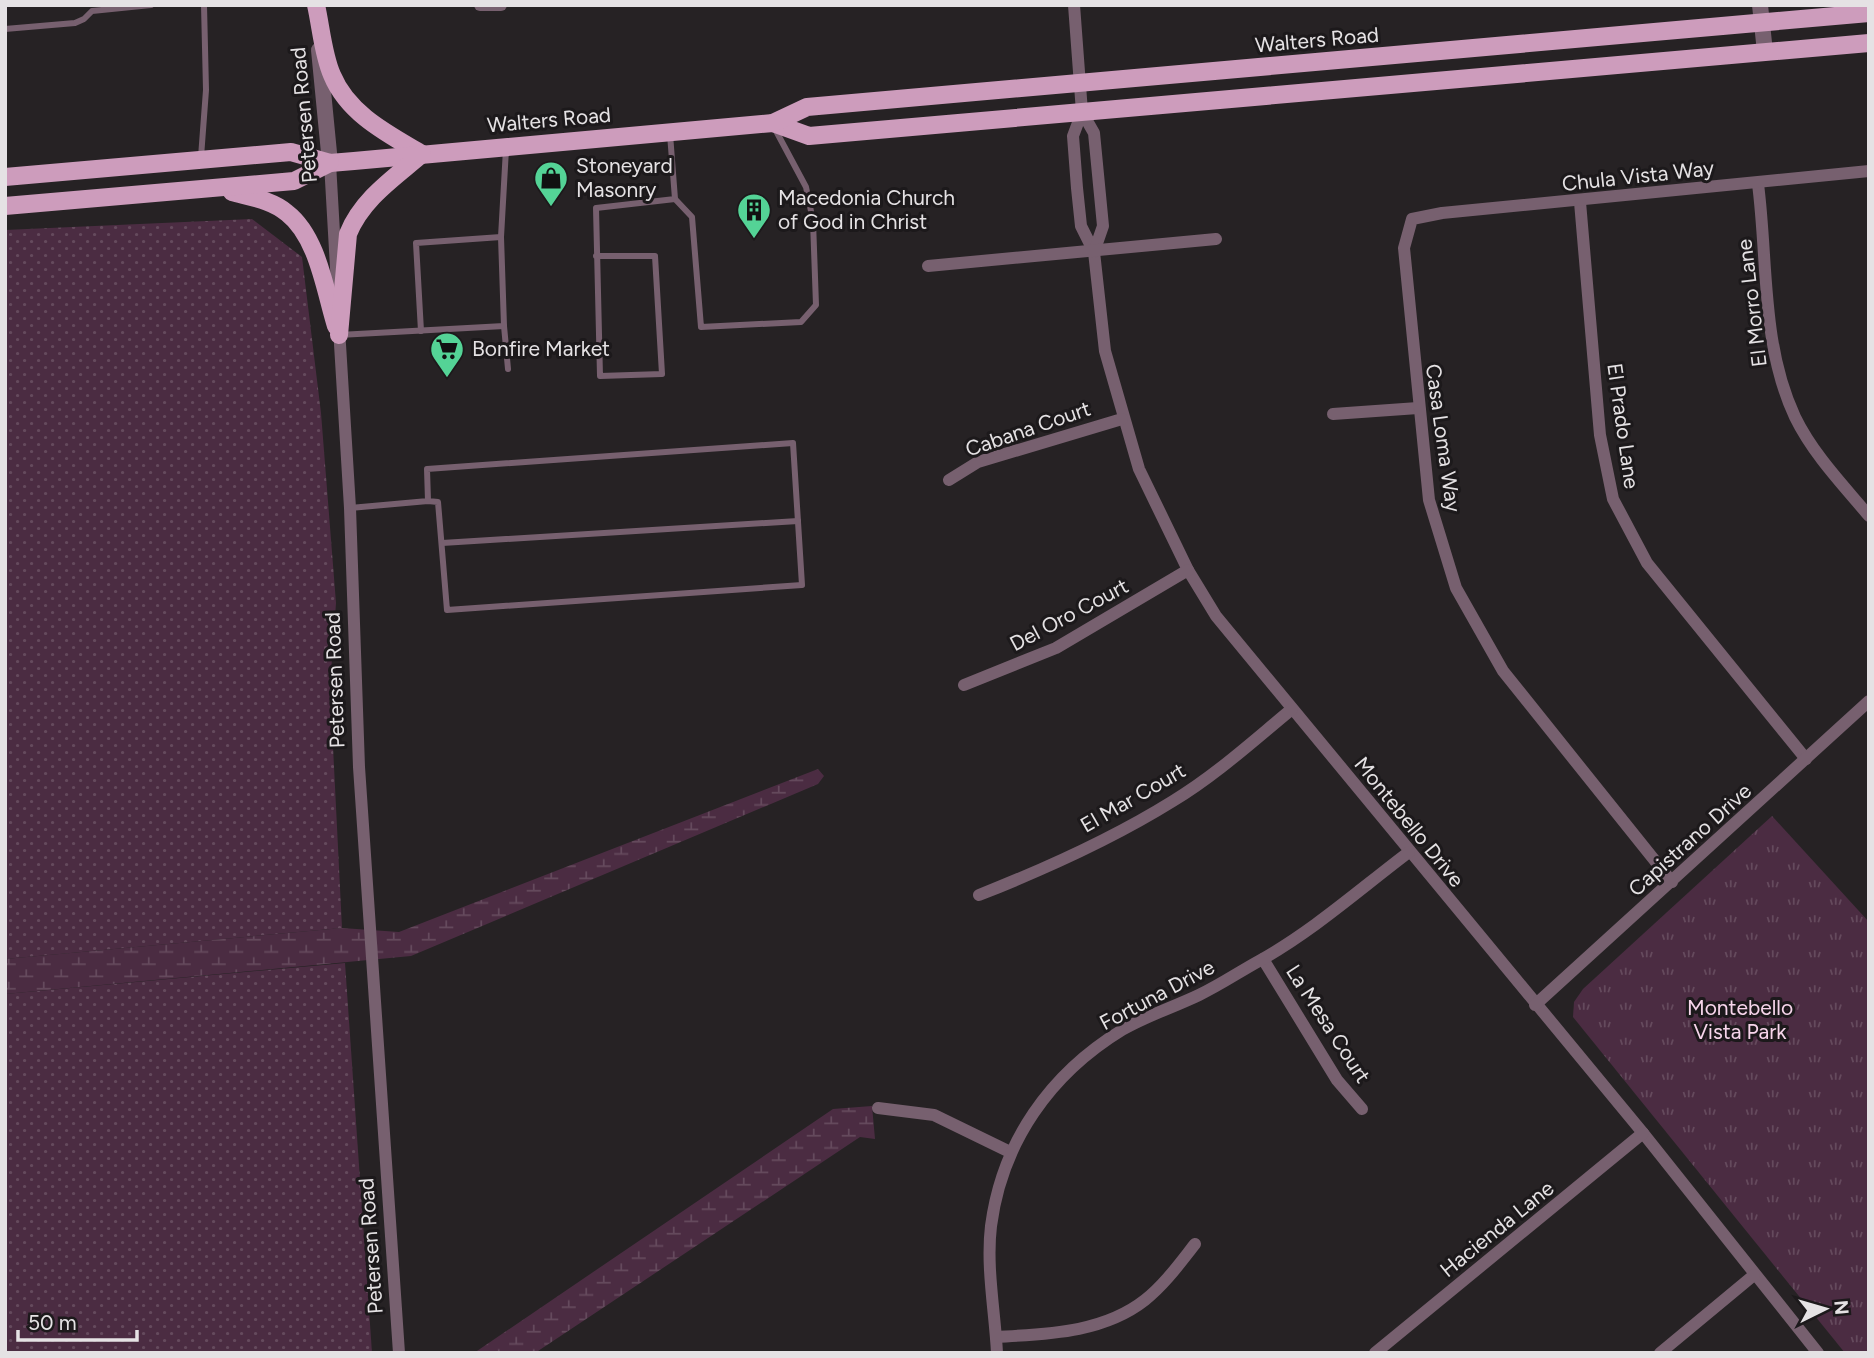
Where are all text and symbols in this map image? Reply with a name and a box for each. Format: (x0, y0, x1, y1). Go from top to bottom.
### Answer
street label: Walters Road (1254, 22, 1380, 57)
street label: Petersen Road (285, 46, 322, 184)
street label: Walters Road (486, 102, 612, 137)
place label: Stoneyard Masonry (576, 153, 673, 202)
street label: Chula Vista Way (1561, 155, 1715, 196)
shop icon: Stoneyard Masonry (532, 159, 570, 208)
place label: Macedonia Church of God in Christ (778, 185, 955, 234)
building icon: Macedonia Church of God in Christ (735, 191, 773, 240)
street label: El Morro Lane (1731, 238, 1772, 368)
supermarket icon: Bonfire Market (428, 330, 466, 379)
place label: Bonfire Market (472, 336, 610, 361)
street label: Casa Loma Way (1421, 362, 1466, 514)
street label: El Prado Lane (1602, 362, 1645, 490)
street label: Cabana Court (962, 395, 1094, 462)
street label: Del Oro Court (1005, 573, 1132, 656)
street label: Petersen Road (320, 611, 349, 749)
street label: Montebello Drive (1349, 752, 1469, 892)
street label: El Mar Court (1076, 757, 1190, 838)
street label: Capistrano Drive (1623, 778, 1756, 901)
street label: Fortuna Drive (1095, 954, 1218, 1035)
street label: La Mesa Court (1281, 960, 1376, 1088)
park label: Montebello Vista Park (1687, 995, 1793, 1044)
street label: Hacienda Lane (1435, 1175, 1559, 1282)
street label: Petersen Road (353, 1177, 388, 1315)
north arrow (1790, 1274, 1860, 1344)
scale bar (18, 1298, 136, 1342)
text: N (1829, 1299, 1854, 1316)
text: 50 m (28, 1310, 77, 1335)

